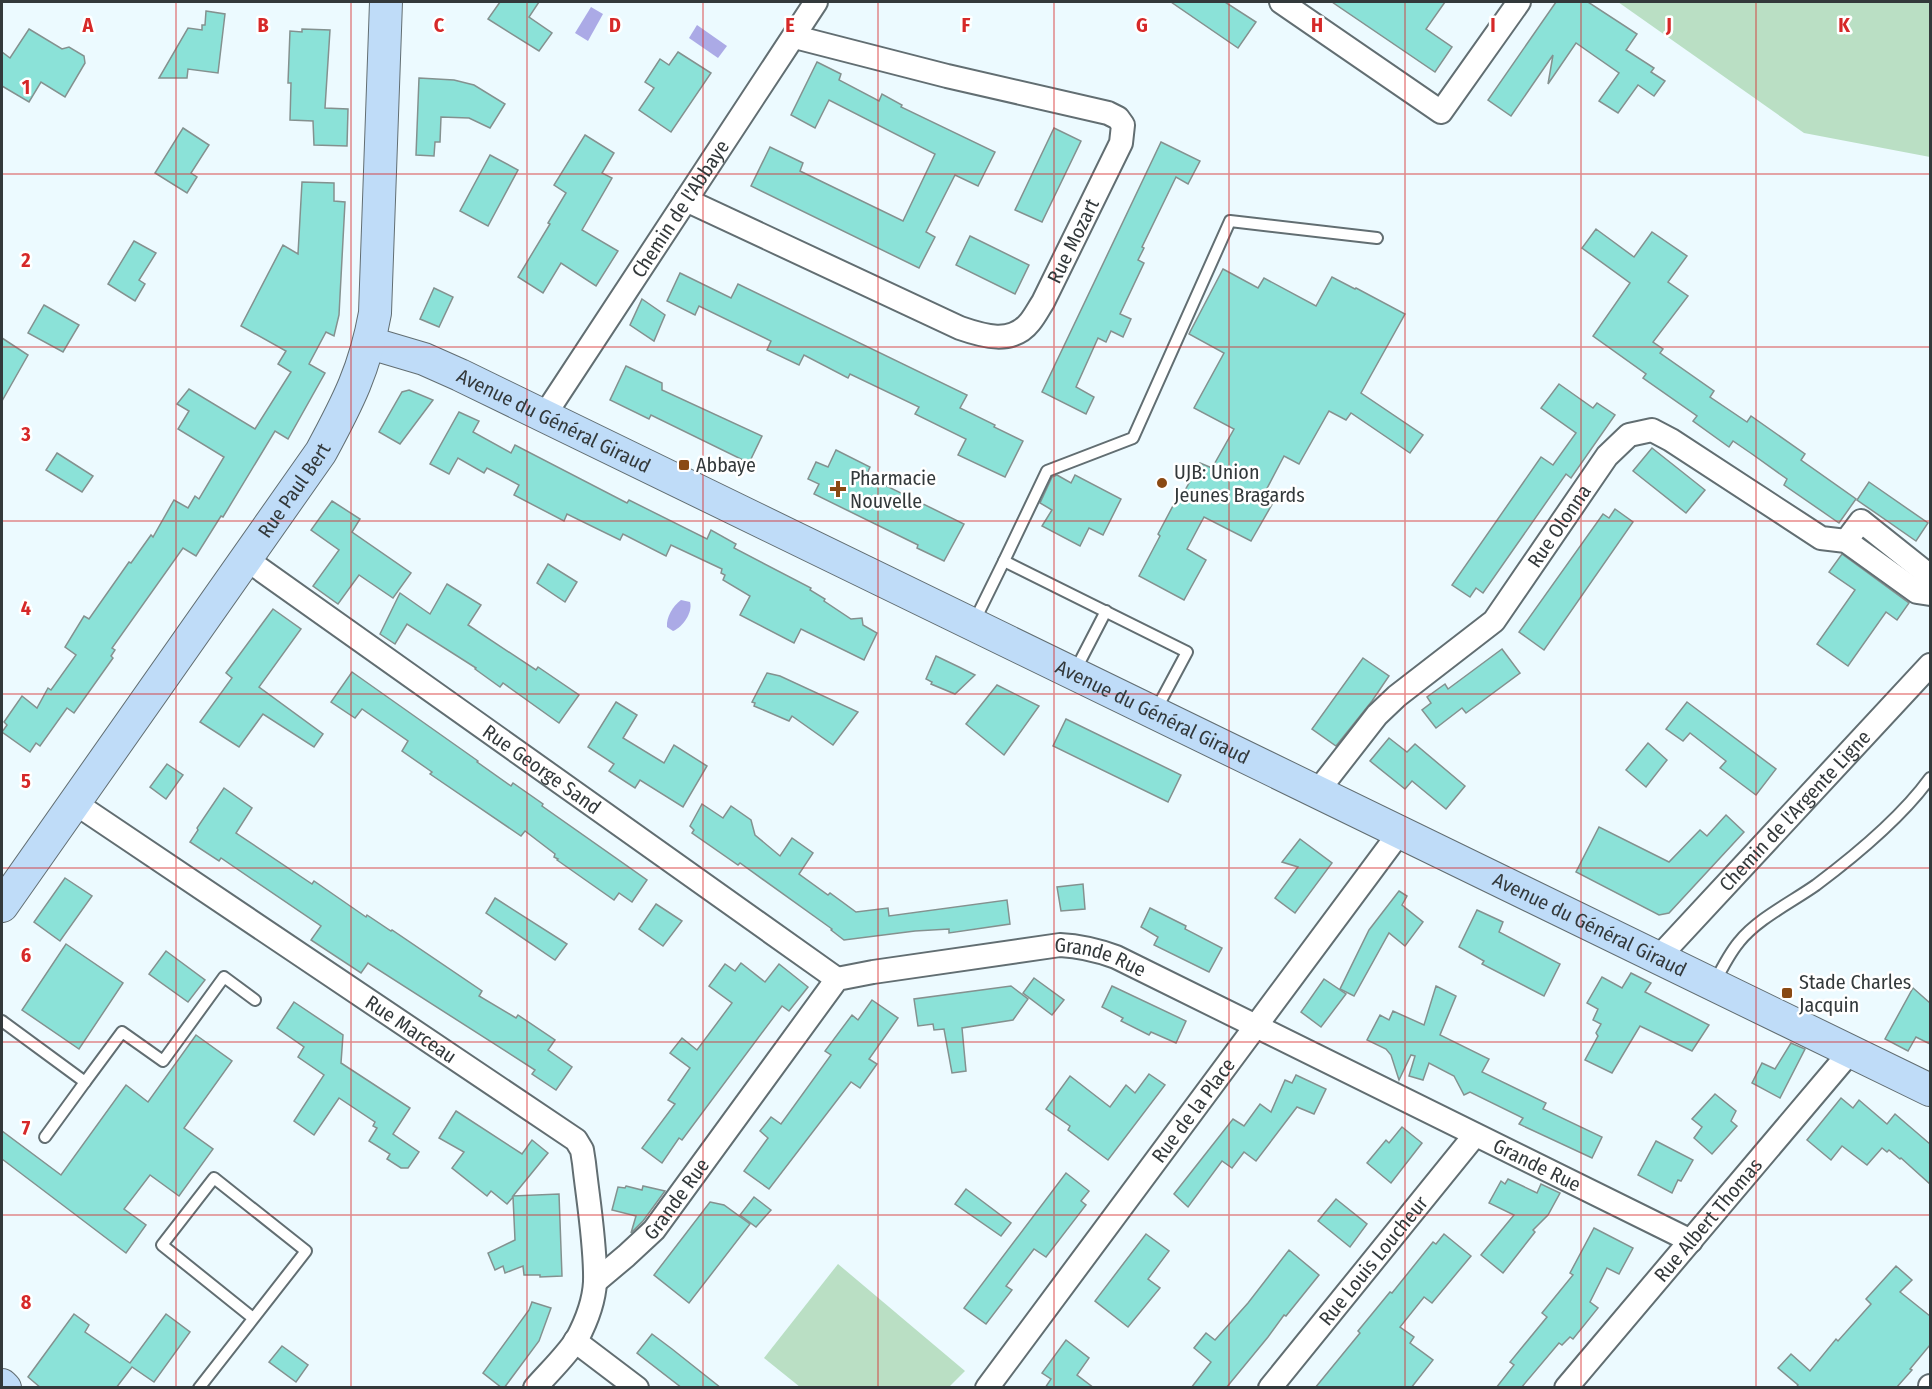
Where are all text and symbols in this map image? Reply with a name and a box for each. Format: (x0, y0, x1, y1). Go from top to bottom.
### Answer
text: A (82, 13, 95, 37)
text: B (257, 13, 269, 37)
text: C (434, 13, 445, 37)
text: D (609, 13, 621, 37)
text: E (785, 13, 795, 37)
text: F (962, 13, 971, 37)
text: G (1136, 13, 1148, 37)
text: H (1311, 13, 1323, 37)
text: I (1490, 13, 1496, 37)
text: J (1665, 13, 1672, 37)
text: K (1838, 13, 1850, 37)
text: 1 (22, 75, 30, 99)
street label: Chemin de l'Abbaye (626, 135, 734, 282)
street label: Rue Mozart (1042, 194, 1104, 287)
text: 2 (20, 248, 31, 272)
street label: Avenue du Général Giraud (453, 363, 655, 478)
text: 3 (20, 422, 31, 446)
street label: Rue Paul Bert (253, 439, 336, 542)
place label: Abbaye (696, 453, 756, 477)
marker: Abbaye (677, 458, 691, 472)
place label: UJB: Union Jeunes Bragards (1174, 460, 1305, 507)
place label: Pharmacie Nouvelle (850, 466, 936, 513)
marker: UJB: Union Jeunes Bragards (1155, 476, 1169, 490)
street label: Rue Olonna (1522, 480, 1596, 572)
marker: Pharmacie Nouvelle (831, 482, 845, 496)
text: 4 (21, 596, 31, 620)
street label: Avenue du Général Giraud (1052, 655, 1253, 769)
street label: Rue George Sand (478, 719, 606, 819)
street label: Chemin de l'Argente Ligne (1714, 725, 1875, 896)
text: 5 (21, 769, 31, 793)
street label: Avenue du Général Giraud (1489, 867, 1691, 982)
street label: Grande Rue (1054, 933, 1150, 982)
text: 6 (21, 943, 31, 967)
place label: Stade Charles Jacquin (1799, 970, 1911, 1017)
marker: Stade Charles Jacquin (1780, 986, 1794, 1000)
street label: Rue Marceau (361, 990, 461, 1068)
street label: Rue de la Place (1147, 1053, 1240, 1167)
text: 7 (22, 1116, 31, 1140)
street label: Grande Rue (1489, 1133, 1585, 1197)
street label: Rue Albert Thomas (1649, 1153, 1767, 1287)
street label: Grande Rue (639, 1154, 714, 1245)
street label: Rue Louis Loucheur (1314, 1191, 1433, 1330)
text: 8 (21, 1290, 32, 1314)

